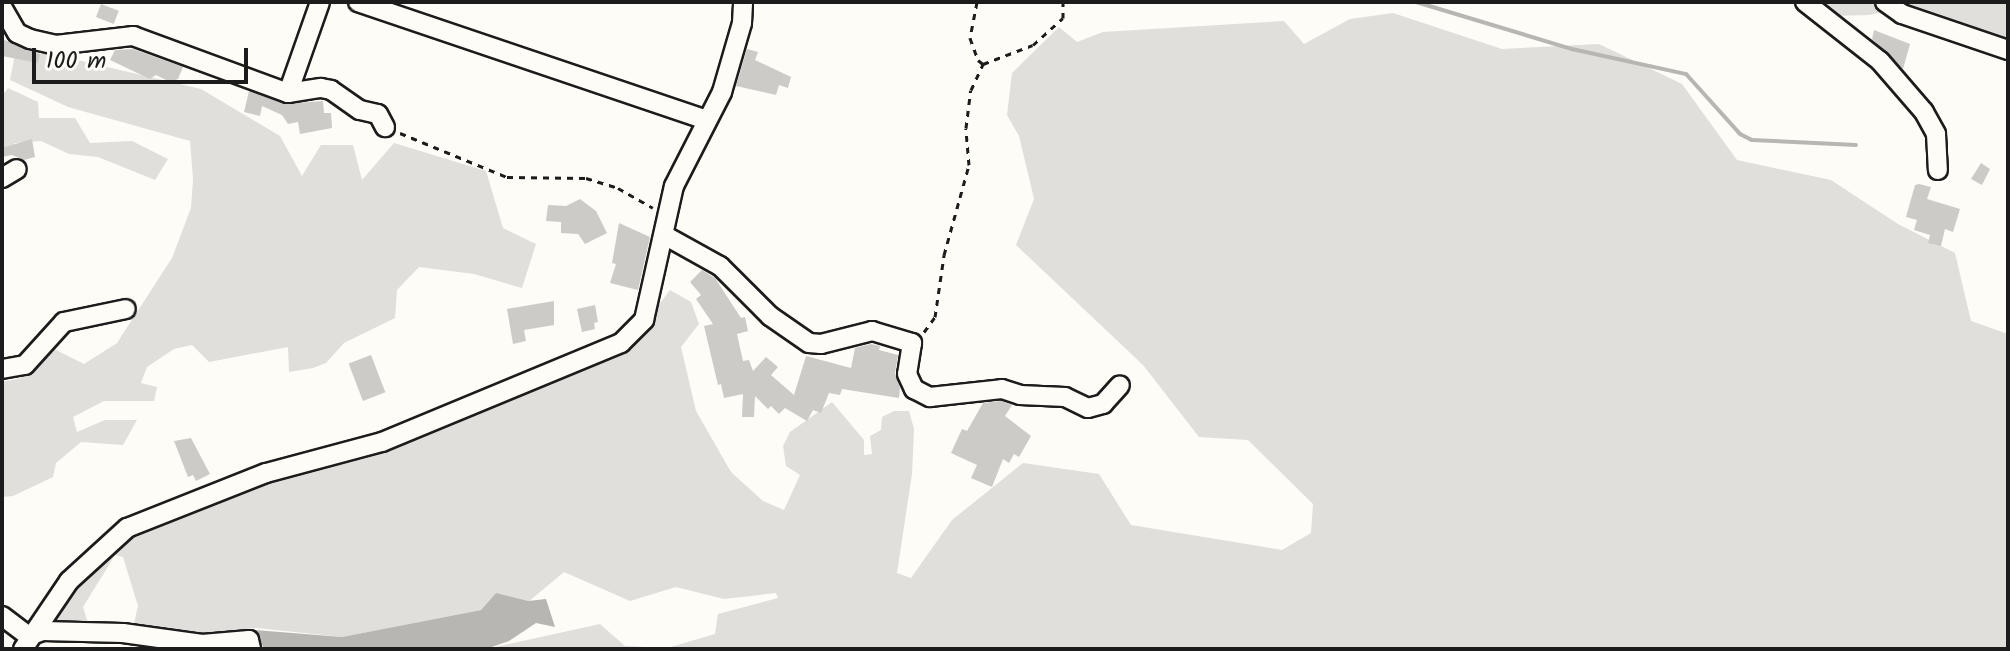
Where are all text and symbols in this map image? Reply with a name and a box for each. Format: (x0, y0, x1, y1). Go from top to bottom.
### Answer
scale bar (36, 32, 252, 82)
text: 100 m (46, 42, 106, 81)

